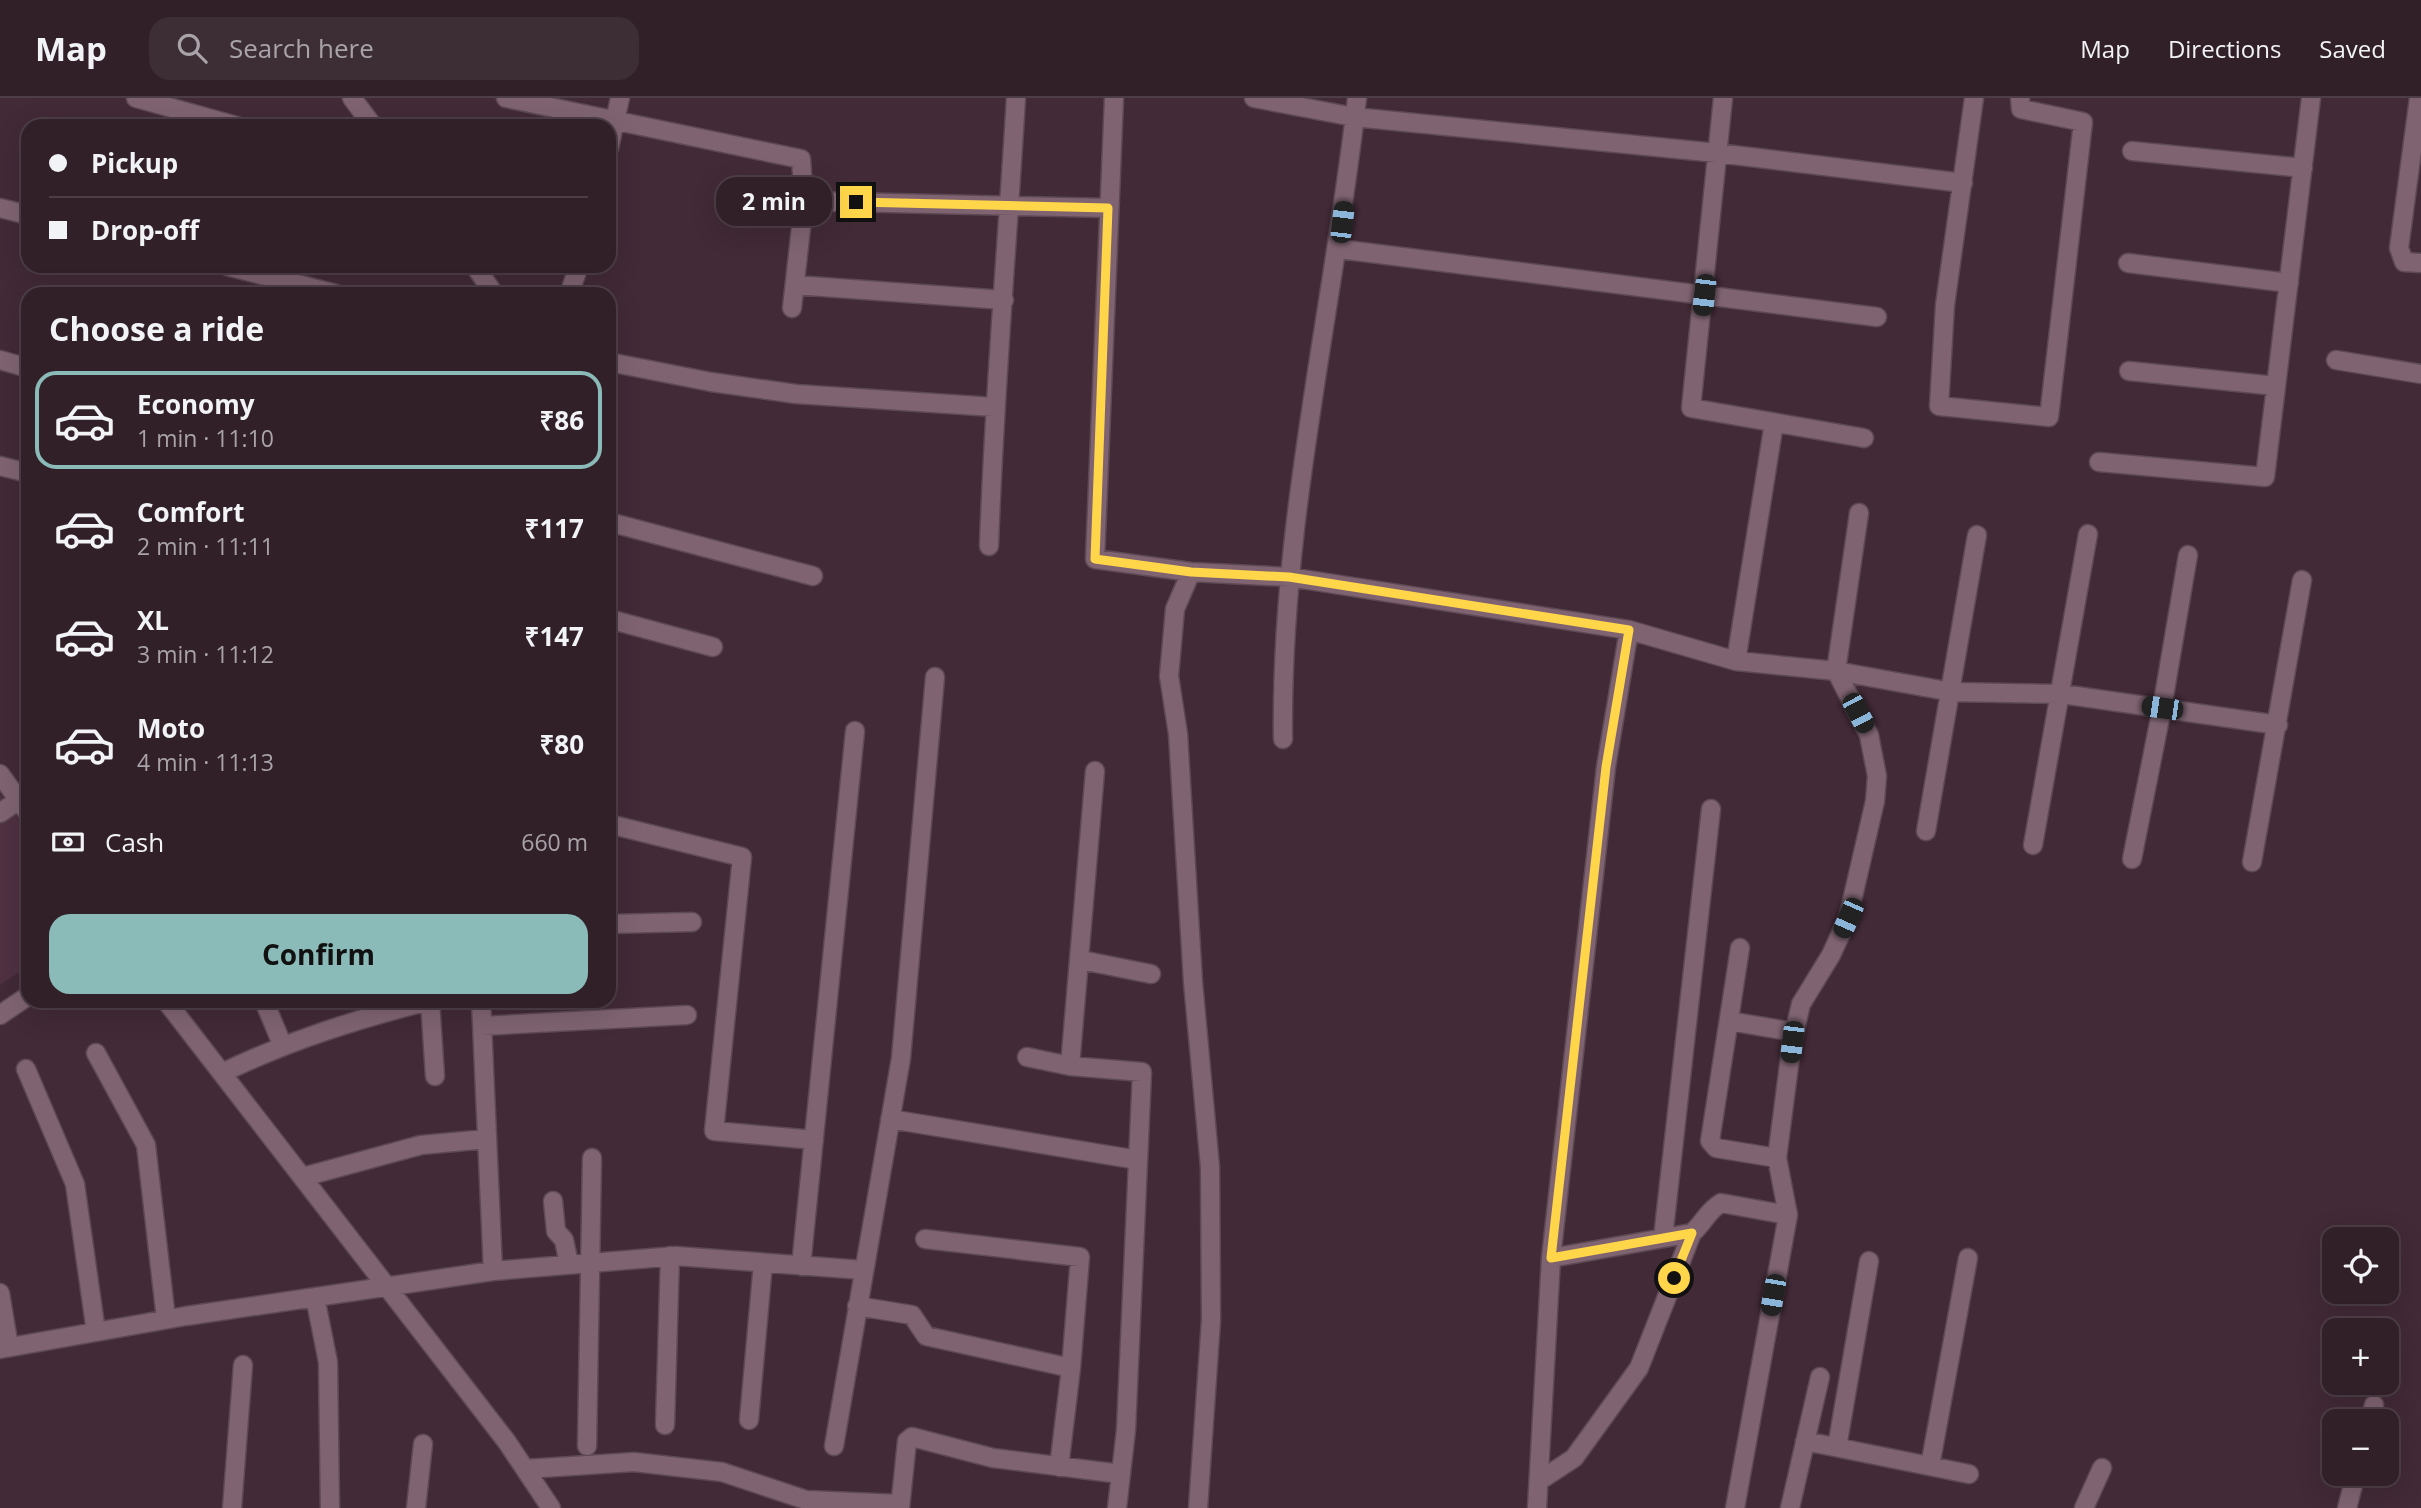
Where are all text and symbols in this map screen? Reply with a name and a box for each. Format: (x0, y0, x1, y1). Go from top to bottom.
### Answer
search box (149, 17, 639, 80)
text: Map (35, 26, 107, 71)
icon: search (173, 29, 211, 67)
text: Search here (229, 30, 374, 66)
text: Map (2080, 32, 2130, 65)
text: Directions (2168, 32, 2281, 65)
text: Saved (2319, 32, 2386, 65)
text: Pickup (91, 145, 178, 181)
callout: 2 min (716, 178, 832, 226)
text: 2 min (742, 185, 806, 217)
route end (840, 186, 872, 218)
car (1330, 200, 1355, 244)
text: Drop-off (91, 212, 199, 248)
car (1692, 273, 1717, 317)
text: Choose a ride (49, 307, 264, 350)
text: Economy (137, 386, 255, 422)
icon: car (53, 389, 116, 452)
text: ₹86 (539, 402, 584, 438)
text: 1 min · 11:10 (137, 422, 274, 454)
text: Comfort (137, 494, 244, 530)
icon: car (53, 497, 116, 560)
text: ₹117 (525, 510, 584, 546)
text: 2 min · 11:11 (137, 530, 274, 562)
text: XL (137, 602, 169, 638)
icon: car (53, 605, 116, 668)
text: ₹147 (525, 618, 584, 654)
text: 3 min · 11:12 (137, 638, 274, 670)
car (1839, 690, 1878, 736)
car (2140, 695, 2185, 721)
text: Moto (137, 710, 205, 746)
icon: car (53, 713, 116, 776)
text: ₹80 (539, 726, 584, 762)
text: 4 min · 11:13 (137, 746, 274, 778)
icon: cash (49, 823, 87, 861)
text: Cash (105, 824, 164, 860)
text: 660 m (521, 826, 588, 858)
car (1830, 895, 1867, 941)
button: Confirm (49, 914, 588, 994)
car (1780, 1020, 1805, 1064)
map controls (2322, 1227, 2399, 1486)
button: locate (2322, 1227, 2399, 1304)
route start (1658, 1262, 1690, 1294)
car (1760, 1272, 1787, 1318)
button: + (2322, 1318, 2399, 1395)
button: − (2322, 1409, 2399, 1486)

